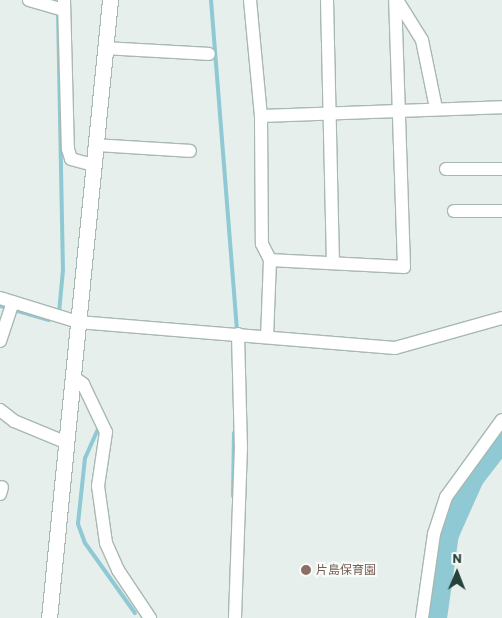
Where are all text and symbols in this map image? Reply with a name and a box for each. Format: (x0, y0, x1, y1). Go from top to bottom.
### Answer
north arrow (432, 548, 482, 598)
text: N (452, 549, 462, 566)
place label: 片島保育園 (316, 563, 376, 577)
marker: 片島保育園 (300, 564, 312, 576)

